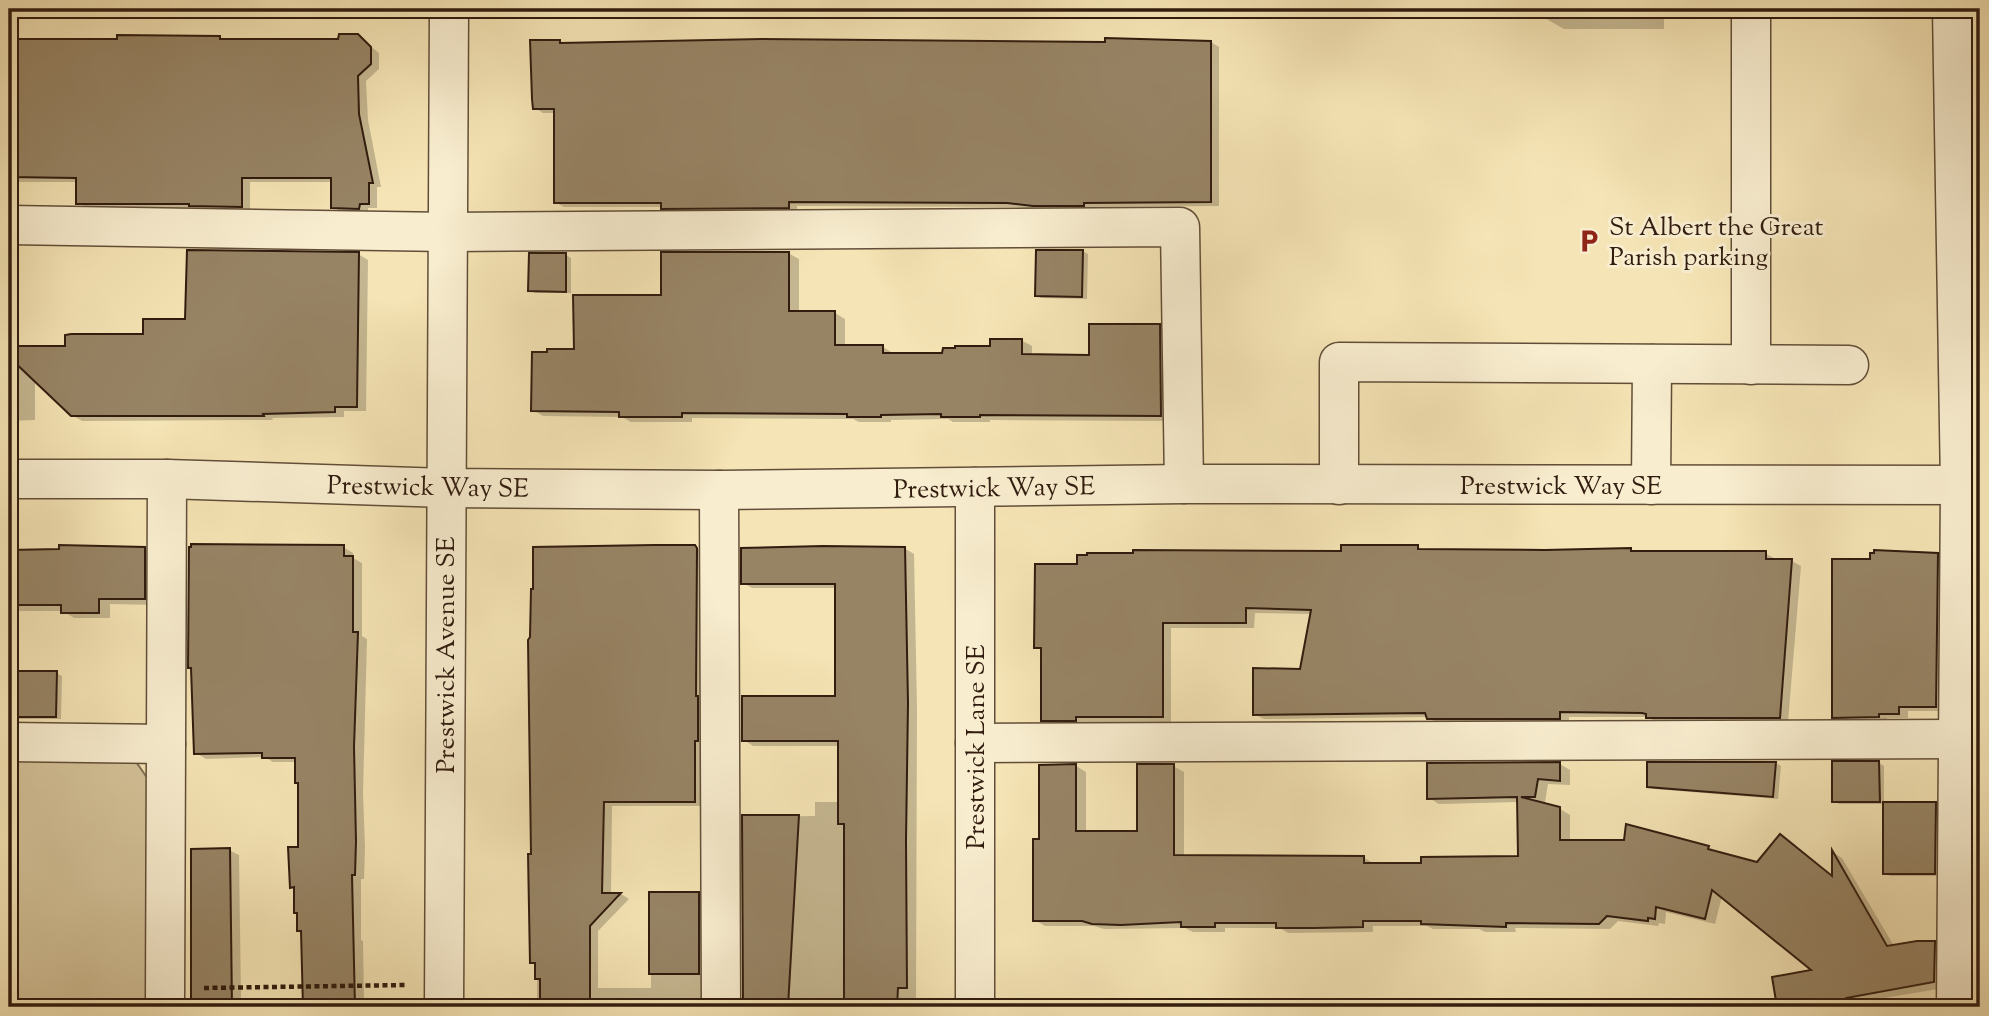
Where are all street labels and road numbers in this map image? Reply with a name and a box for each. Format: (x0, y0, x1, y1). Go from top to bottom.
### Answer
street label: Prestwick Way SE (327, 468, 530, 509)
street label: Prestwick Way SE (893, 469, 1096, 510)
street label: Prestwick Way SE (1460, 469, 1662, 506)
street label: Prestwick Avenue SE (429, 536, 466, 773)
street label: Prestwick Lane SE (959, 644, 996, 849)

